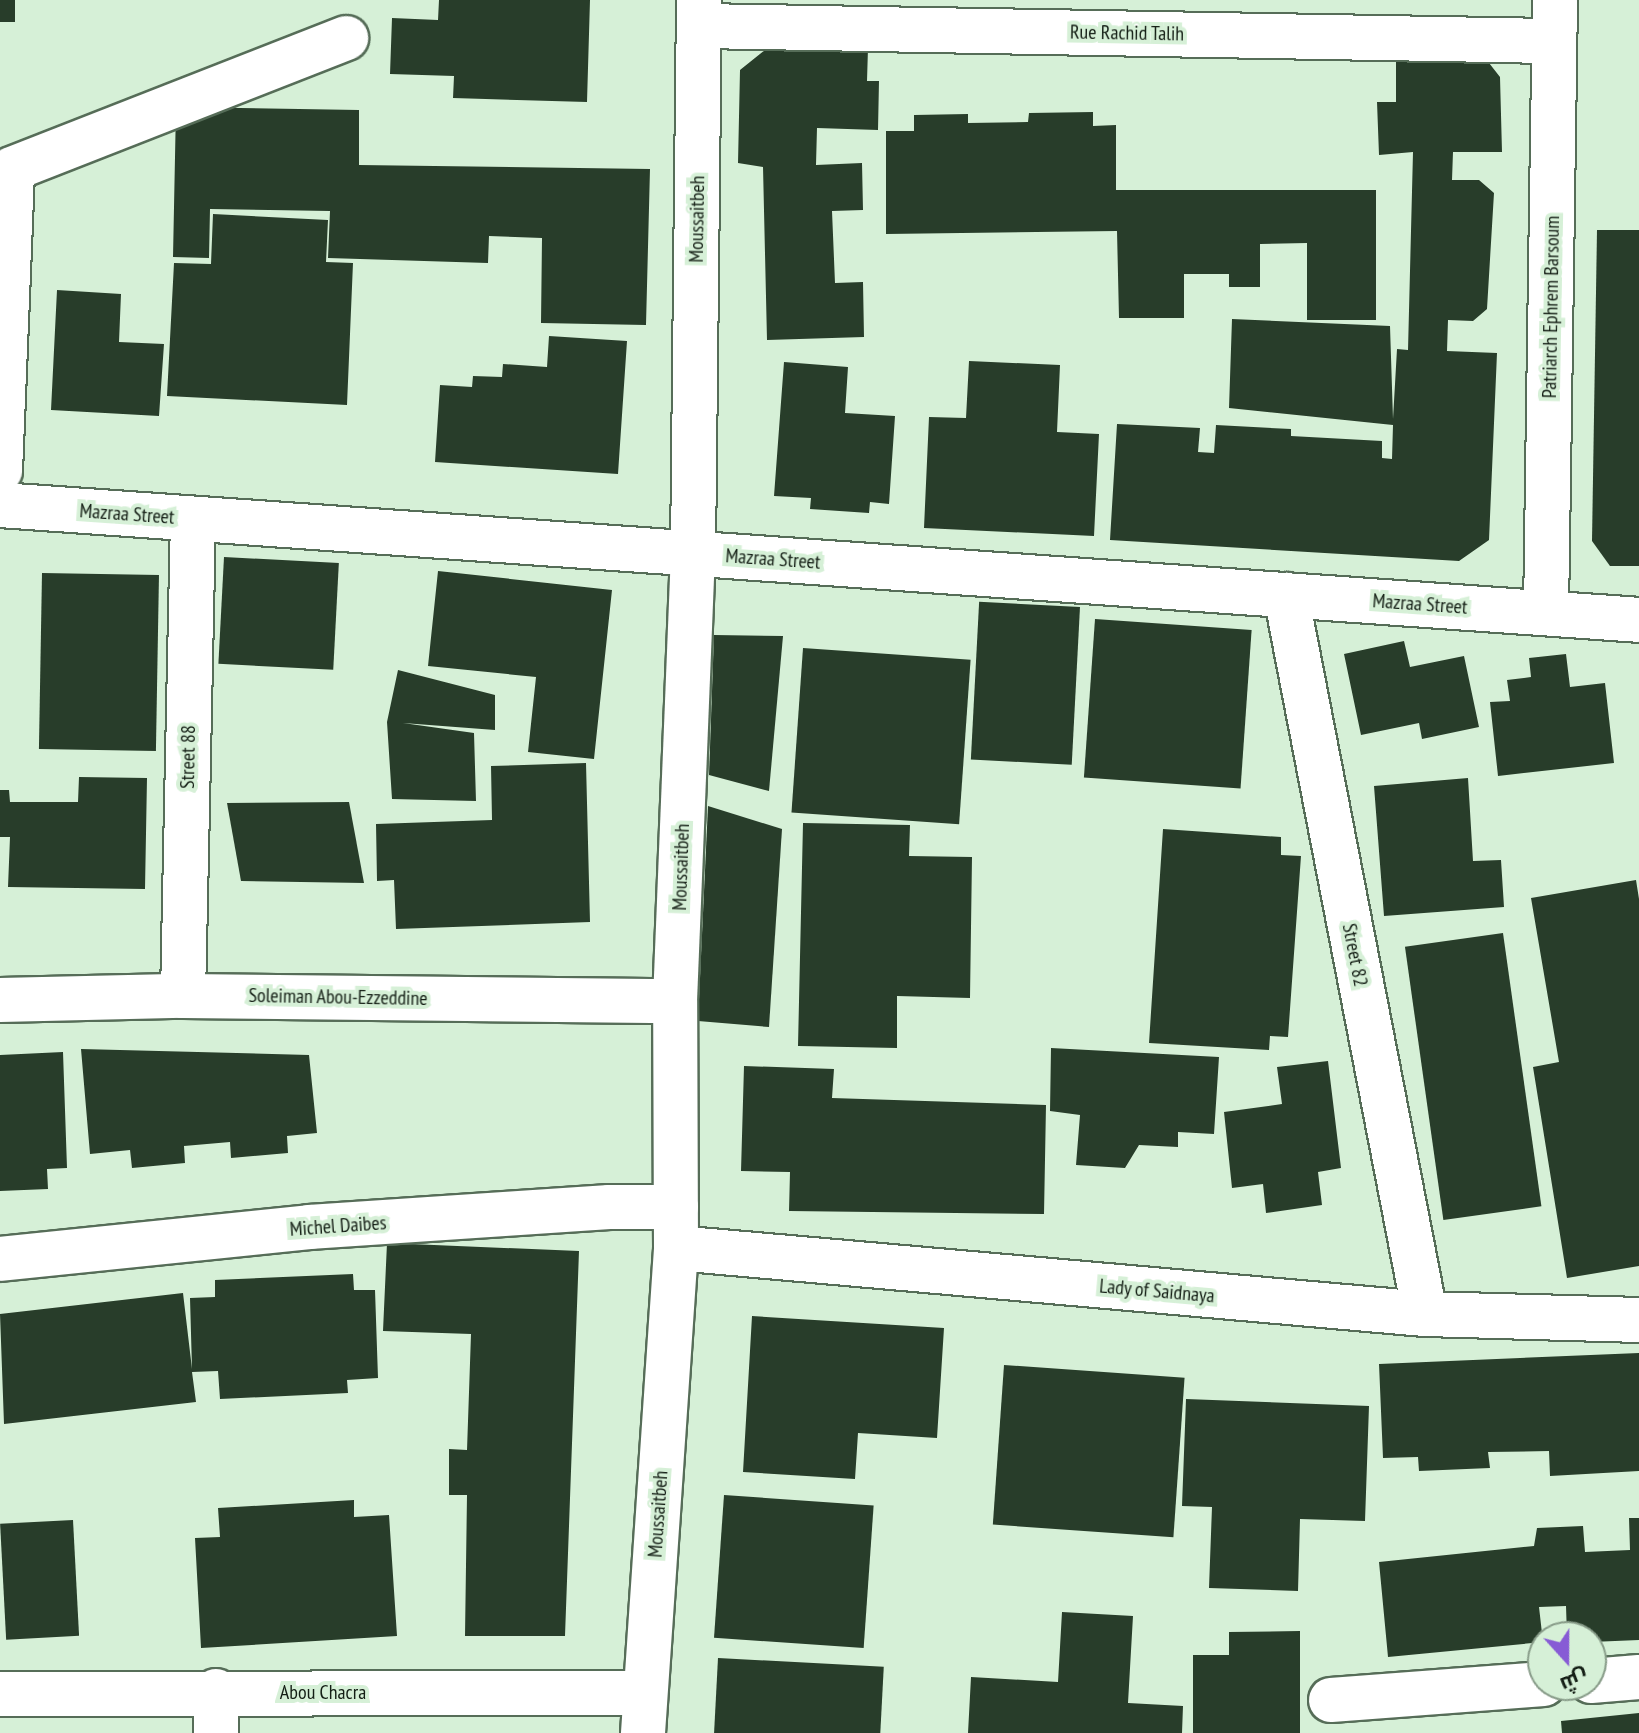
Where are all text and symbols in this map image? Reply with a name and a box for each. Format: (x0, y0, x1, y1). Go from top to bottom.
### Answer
street label: Rue Rachid Talih (1070, 20, 1184, 46)
street label: Moussaitbeh (684, 175, 710, 263)
street label: Patriarch Ephrem Barsoum (1537, 216, 1565, 398)
street label: Mazraa Street (79, 499, 175, 529)
street label: Mazraa Street (725, 544, 821, 574)
street label: Mazraa Street (1372, 589, 1468, 619)
street label: Street 88 (175, 725, 201, 789)
street label: Moussaitbeh (667, 823, 695, 911)
street label: Street 82 (1337, 921, 1373, 989)
street label: Soleiman Abou-Ezzeddine (248, 983, 428, 1011)
street label: Michel Daibes (289, 1211, 387, 1241)
street label: Lady of Saidnaya (1098, 1274, 1216, 1308)
street label: Moussaitbeh (643, 1470, 673, 1558)
north arrow (1527, 1621, 1607, 1701)
text: ش (1557, 1663, 1593, 1700)
street label: Abou Chacra (280, 1680, 366, 1704)

